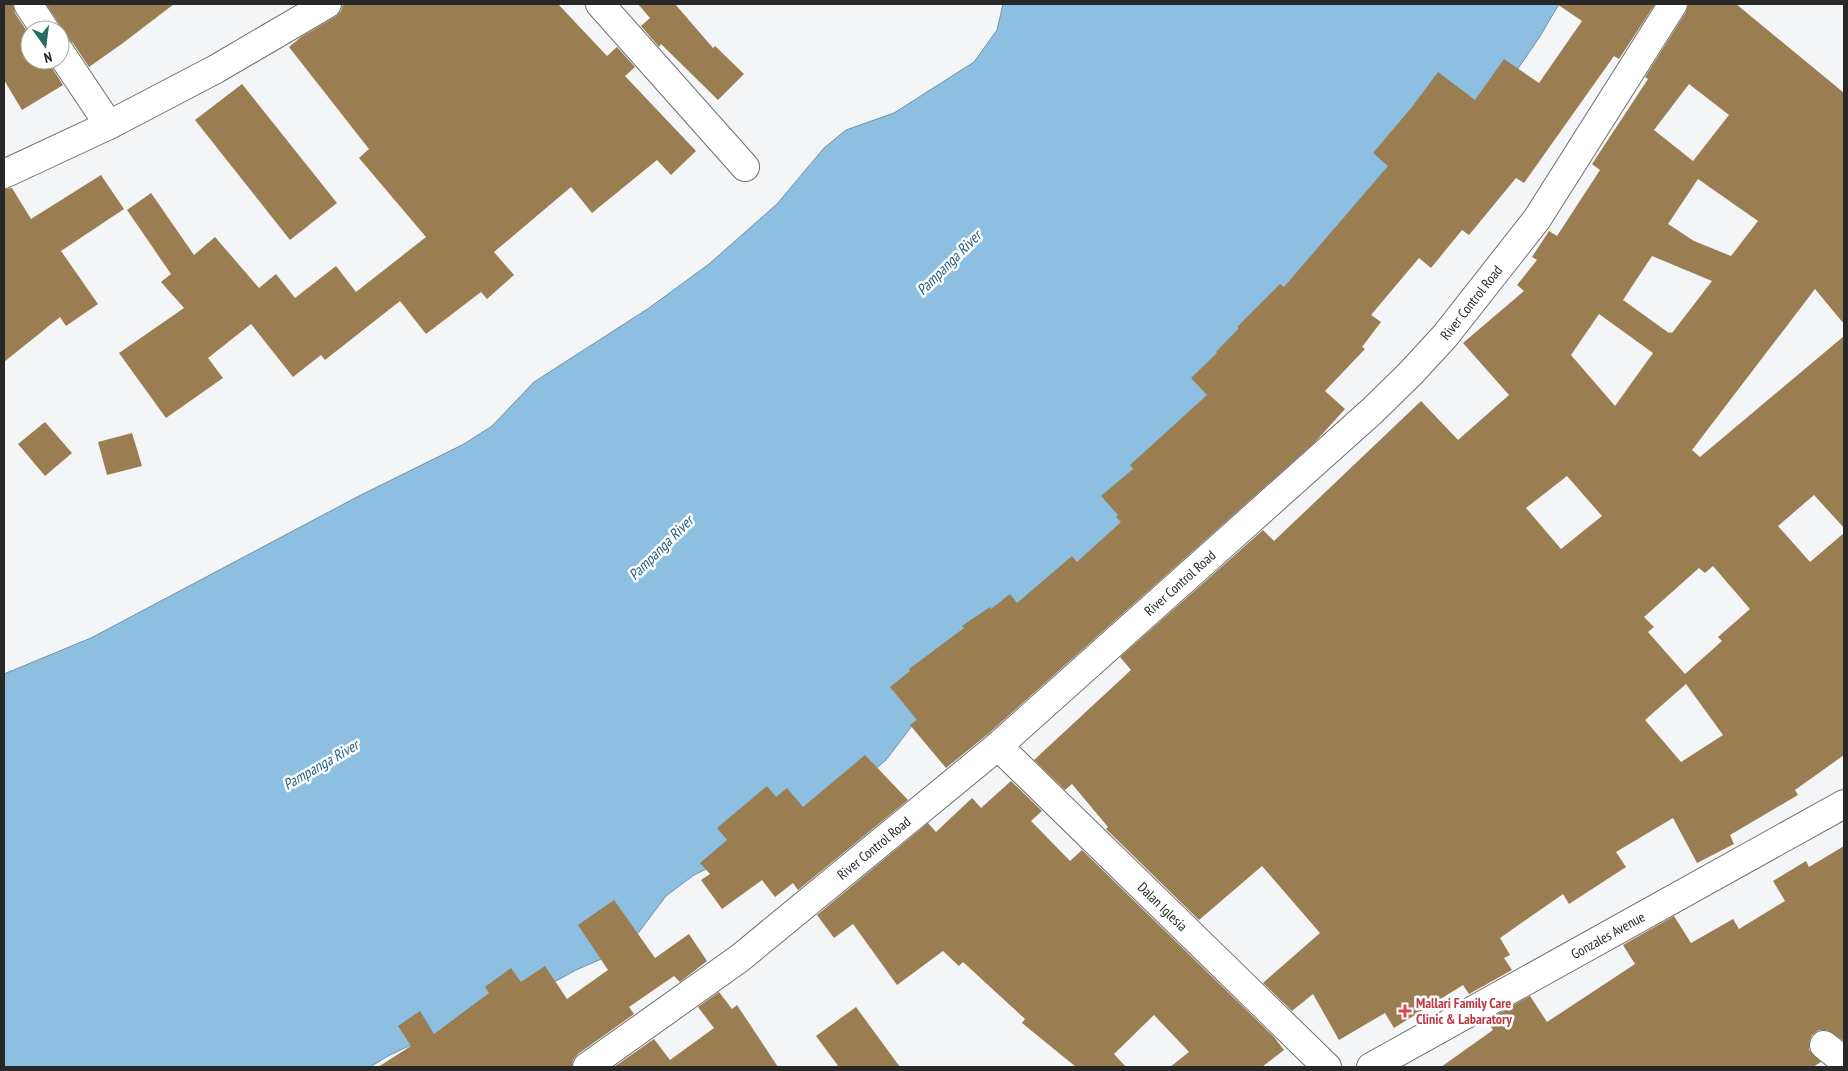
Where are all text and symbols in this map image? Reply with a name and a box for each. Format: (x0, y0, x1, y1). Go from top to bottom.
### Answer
north arrow (20, 20, 70, 70)
text: N (42, 48, 54, 67)
water label: Pampanga River (912, 225, 986, 299)
street label: River Control Road (1436, 262, 1506, 344)
water label: Pampanga River (624, 510, 698, 584)
street label: River Control Road (1140, 546, 1219, 620)
water label: Pampanga River (280, 735, 363, 794)
street label: River Control Road (833, 813, 914, 884)
street label: Dalan Iglesia (1134, 878, 1191, 935)
street label: Gonzales Avenue (1568, 908, 1648, 963)
place label: Mallari Family Care Clinic & Labaratory (1416, 994, 1512, 1028)
marker: Mallari Family Care Clinic & Labaratory (1398, 1004, 1412, 1018)

